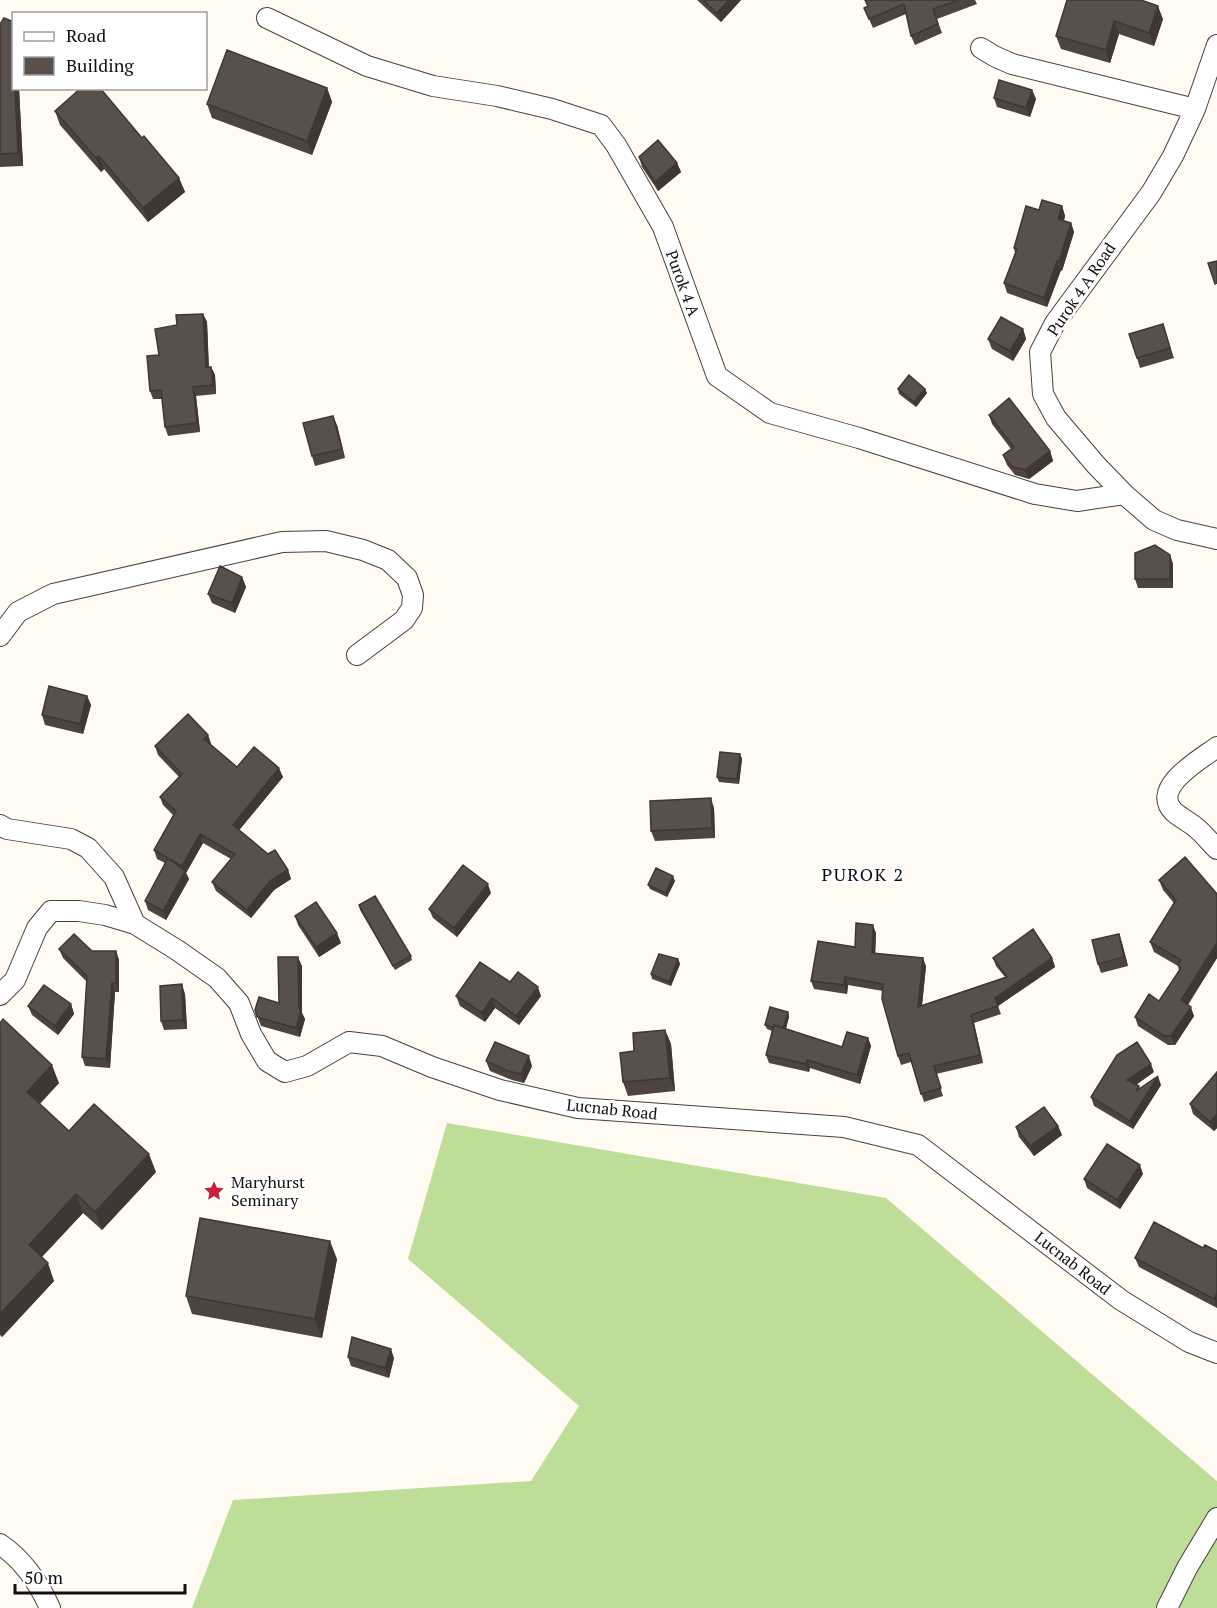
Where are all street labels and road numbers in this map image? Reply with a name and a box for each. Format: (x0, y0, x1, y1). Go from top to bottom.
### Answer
street label: Purok 4 A Road (1042, 238, 1120, 340)
street label: Purok 4 A (661, 247, 705, 319)
street label: Lucnab Road (565, 1093, 659, 1125)
street label: Lucnab Road (1030, 1226, 1116, 1300)

